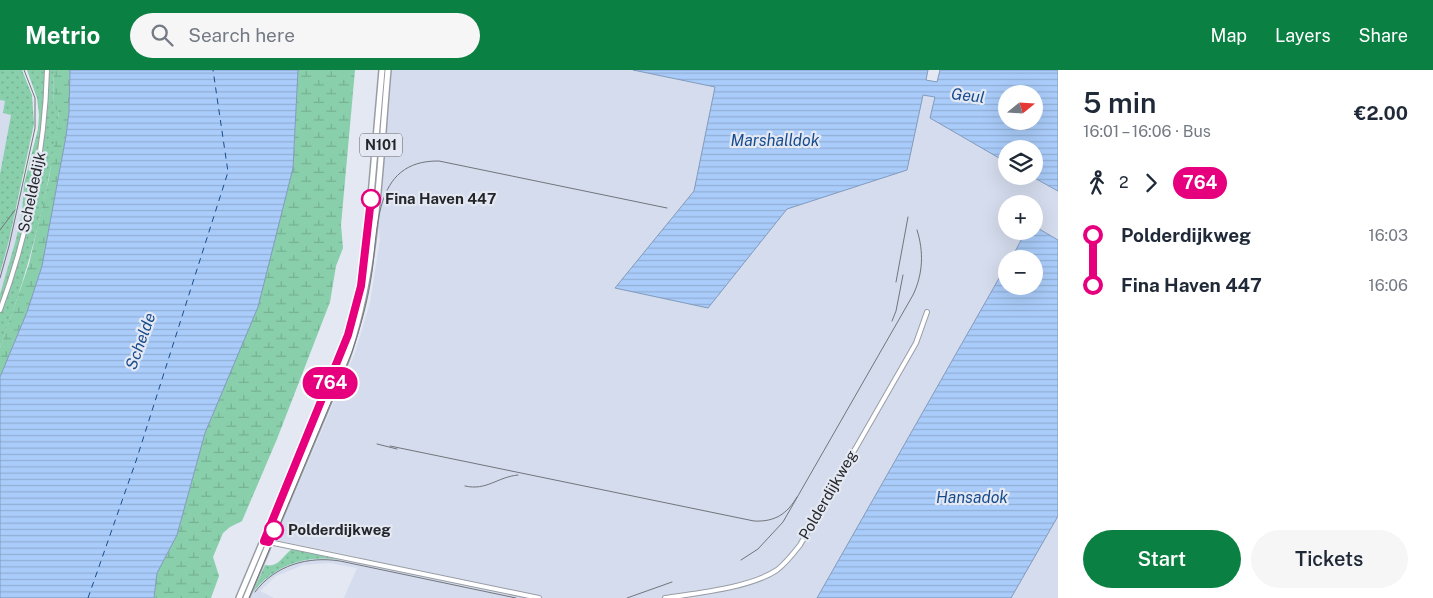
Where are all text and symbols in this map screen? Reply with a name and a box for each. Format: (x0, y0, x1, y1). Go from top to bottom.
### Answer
search box (130, 13, 480, 58)
text: Metrio (25, 21, 100, 49)
icon: search (148, 21, 176, 49)
text: Search here (188, 24, 295, 46)
text: Map (1211, 25, 1247, 46)
text: Layers (1275, 25, 1331, 46)
text: Share (1359, 25, 1408, 46)
water label: Geul (950, 84, 986, 107)
north arrow (998, 85, 1042, 130)
map controls (998, 85, 1043, 295)
text: 5 min (1083, 86, 1156, 119)
text: €2.00 (1354, 102, 1408, 124)
text: 16:01 – 16:06 · Bus (1083, 122, 1211, 141)
water label: Marshalldok (731, 131, 820, 150)
road number: N101 (360, 134, 402, 156)
button: layers (998, 140, 1043, 185)
street label: Scheldedijk (15, 150, 48, 234)
icon: walk (1083, 169, 1111, 197)
icon: forward (1137, 169, 1165, 197)
text: 764 (1183, 172, 1217, 193)
text: 2 (1119, 173, 1129, 192)
marker: Fina Haven 447 (361, 189, 381, 209)
place label: Fina Haven 447 (385, 190, 496, 207)
button: + (998, 195, 1043, 240)
text: Polderdijkweg (1121, 224, 1251, 246)
text: 16:03 (1368, 226, 1408, 245)
button: − (998, 250, 1043, 295)
text: Fina Haven 447 (1121, 274, 1262, 296)
text: 16:06 (1368, 276, 1408, 295)
water label: Schelde (121, 310, 160, 372)
line badge: 764 (301, 367, 359, 399)
text: 764 (313, 372, 347, 393)
street label: Polderdijkweg (795, 447, 860, 542)
water label: Hansadok (936, 488, 1008, 507)
marker: Polderdijkweg (264, 520, 284, 540)
place label: Polderdijkweg (288, 521, 391, 538)
button: Start (1083, 530, 1241, 588)
button: Tickets (1251, 530, 1408, 588)

